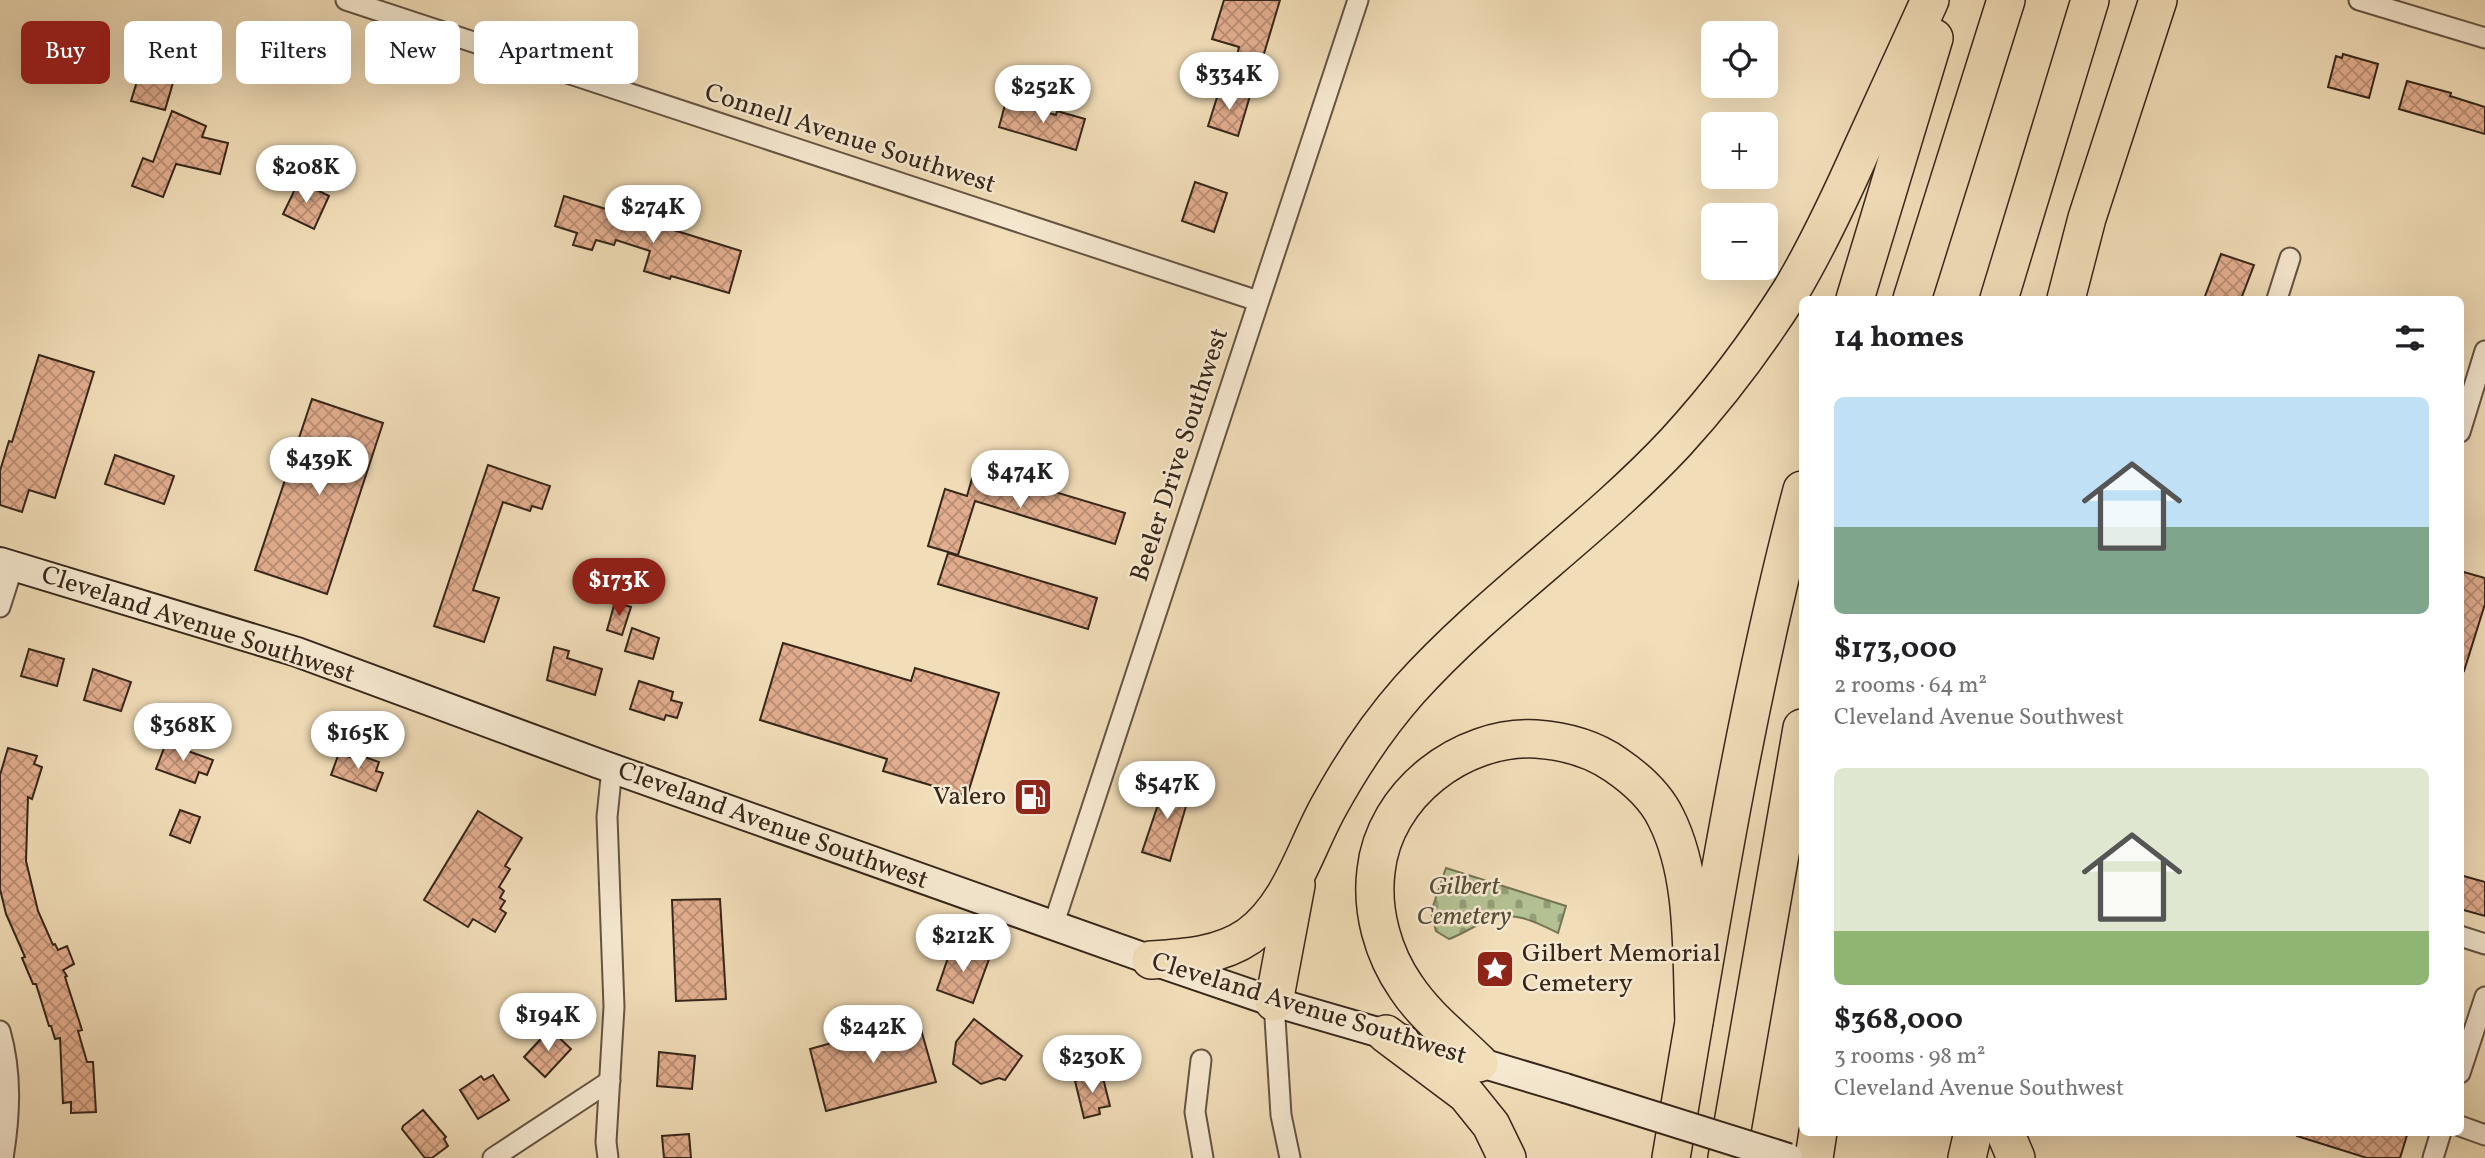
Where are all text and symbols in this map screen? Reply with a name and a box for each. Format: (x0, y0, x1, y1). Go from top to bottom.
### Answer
chip: Buy (21, 21, 110, 84)
chip: Rent (124, 21, 222, 84)
chip: Filters (236, 21, 351, 84)
chip: New (365, 21, 460, 84)
chip: Apartment (474, 21, 638, 84)
map controls (1701, 21, 1778, 280)
button: locate (1701, 21, 1778, 98)
pin: $334K (1180, 52, 1278, 112)
text: $334K (1196, 59, 1262, 91)
pin: $252K (994, 66, 1092, 125)
text: $252K (1011, 72, 1075, 104)
street label: Connell Avenue Southwest (700, 75, 1000, 203)
button: + (1701, 112, 1778, 189)
pin: $208K (257, 146, 355, 205)
text: $208K (272, 152, 340, 184)
pin: $274K (604, 186, 702, 245)
text: $274K (621, 192, 685, 224)
button: − (1701, 203, 1778, 280)
text: 14 homes (1834, 317, 1964, 359)
icon: filters (2391, 319, 2429, 357)
street label: Beeler Drive Southwest (1122, 324, 1238, 586)
pin: $439K (270, 438, 368, 497)
icon: home (2069, 443, 2195, 569)
text: $439K (286, 444, 352, 476)
pin: $474K (971, 450, 1069, 510)
text: $474K (987, 457, 1053, 489)
street label: Cleveland Avenue Southwest (37, 557, 359, 693)
pin: $173K (570, 558, 668, 618)
text: $173K (588, 565, 650, 597)
text: $173,000 (1834, 628, 1957, 670)
text: 2 rooms · 64 m² (1834, 670, 1987, 702)
text: Cleveland Avenue Southwest (1834, 702, 2124, 734)
pin: $368K (134, 704, 232, 763)
text: $368K (150, 710, 216, 742)
pin: $165K (309, 712, 407, 771)
text: $165K (327, 718, 389, 750)
street label: Cleveland Avenue Southwest (613, 753, 933, 899)
pin: $547K (1118, 762, 1216, 821)
text: $547K (1134, 768, 1200, 800)
fuel station icon: Valero (1012, 776, 1054, 818)
place label: Valero (933, 779, 1006, 815)
icon: home (2069, 814, 2195, 940)
park label: Gilbert Cemetery (1417, 869, 1512, 935)
pin: $212K (914, 914, 1012, 974)
text: $212K (932, 921, 994, 953)
place label: Gilbert Memorial Cemetery (1522, 936, 1721, 1002)
street label: Cleveland Avenue Southwest (1147, 944, 1471, 1074)
place icon: Gilbert Memorial Cemetery (1474, 948, 1516, 990)
pin: $194K (499, 993, 597, 1053)
text: $368,000 (1834, 999, 1963, 1041)
text: $194K (516, 1000, 580, 1032)
pin: $242K (824, 1006, 922, 1065)
text: $242K (839, 1012, 907, 1044)
pin: $230K (1043, 1036, 1141, 1095)
text: 3 rooms · 98 m² (1834, 1041, 1986, 1073)
text: $230K (1059, 1042, 1125, 1074)
text: Cleveland Avenue Southwest (1834, 1073, 2124, 1105)

